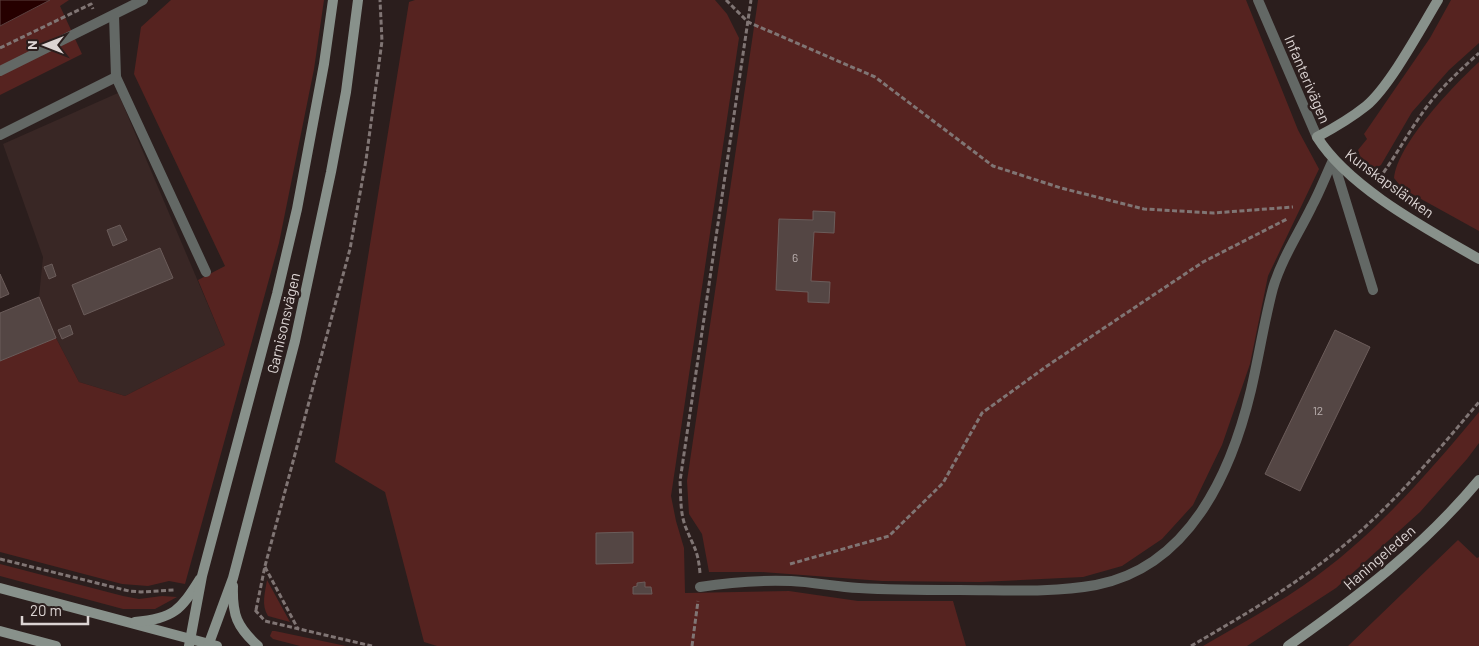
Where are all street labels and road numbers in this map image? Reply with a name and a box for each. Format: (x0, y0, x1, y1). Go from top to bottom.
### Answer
street label: Infanterivägen (1281, 32, 1335, 126)
street label: Kunskapslänken (1342, 145, 1438, 221)
street label: Garnisonsvägen (263, 271, 303, 375)
street label: Haningeleden (1339, 521, 1419, 593)

